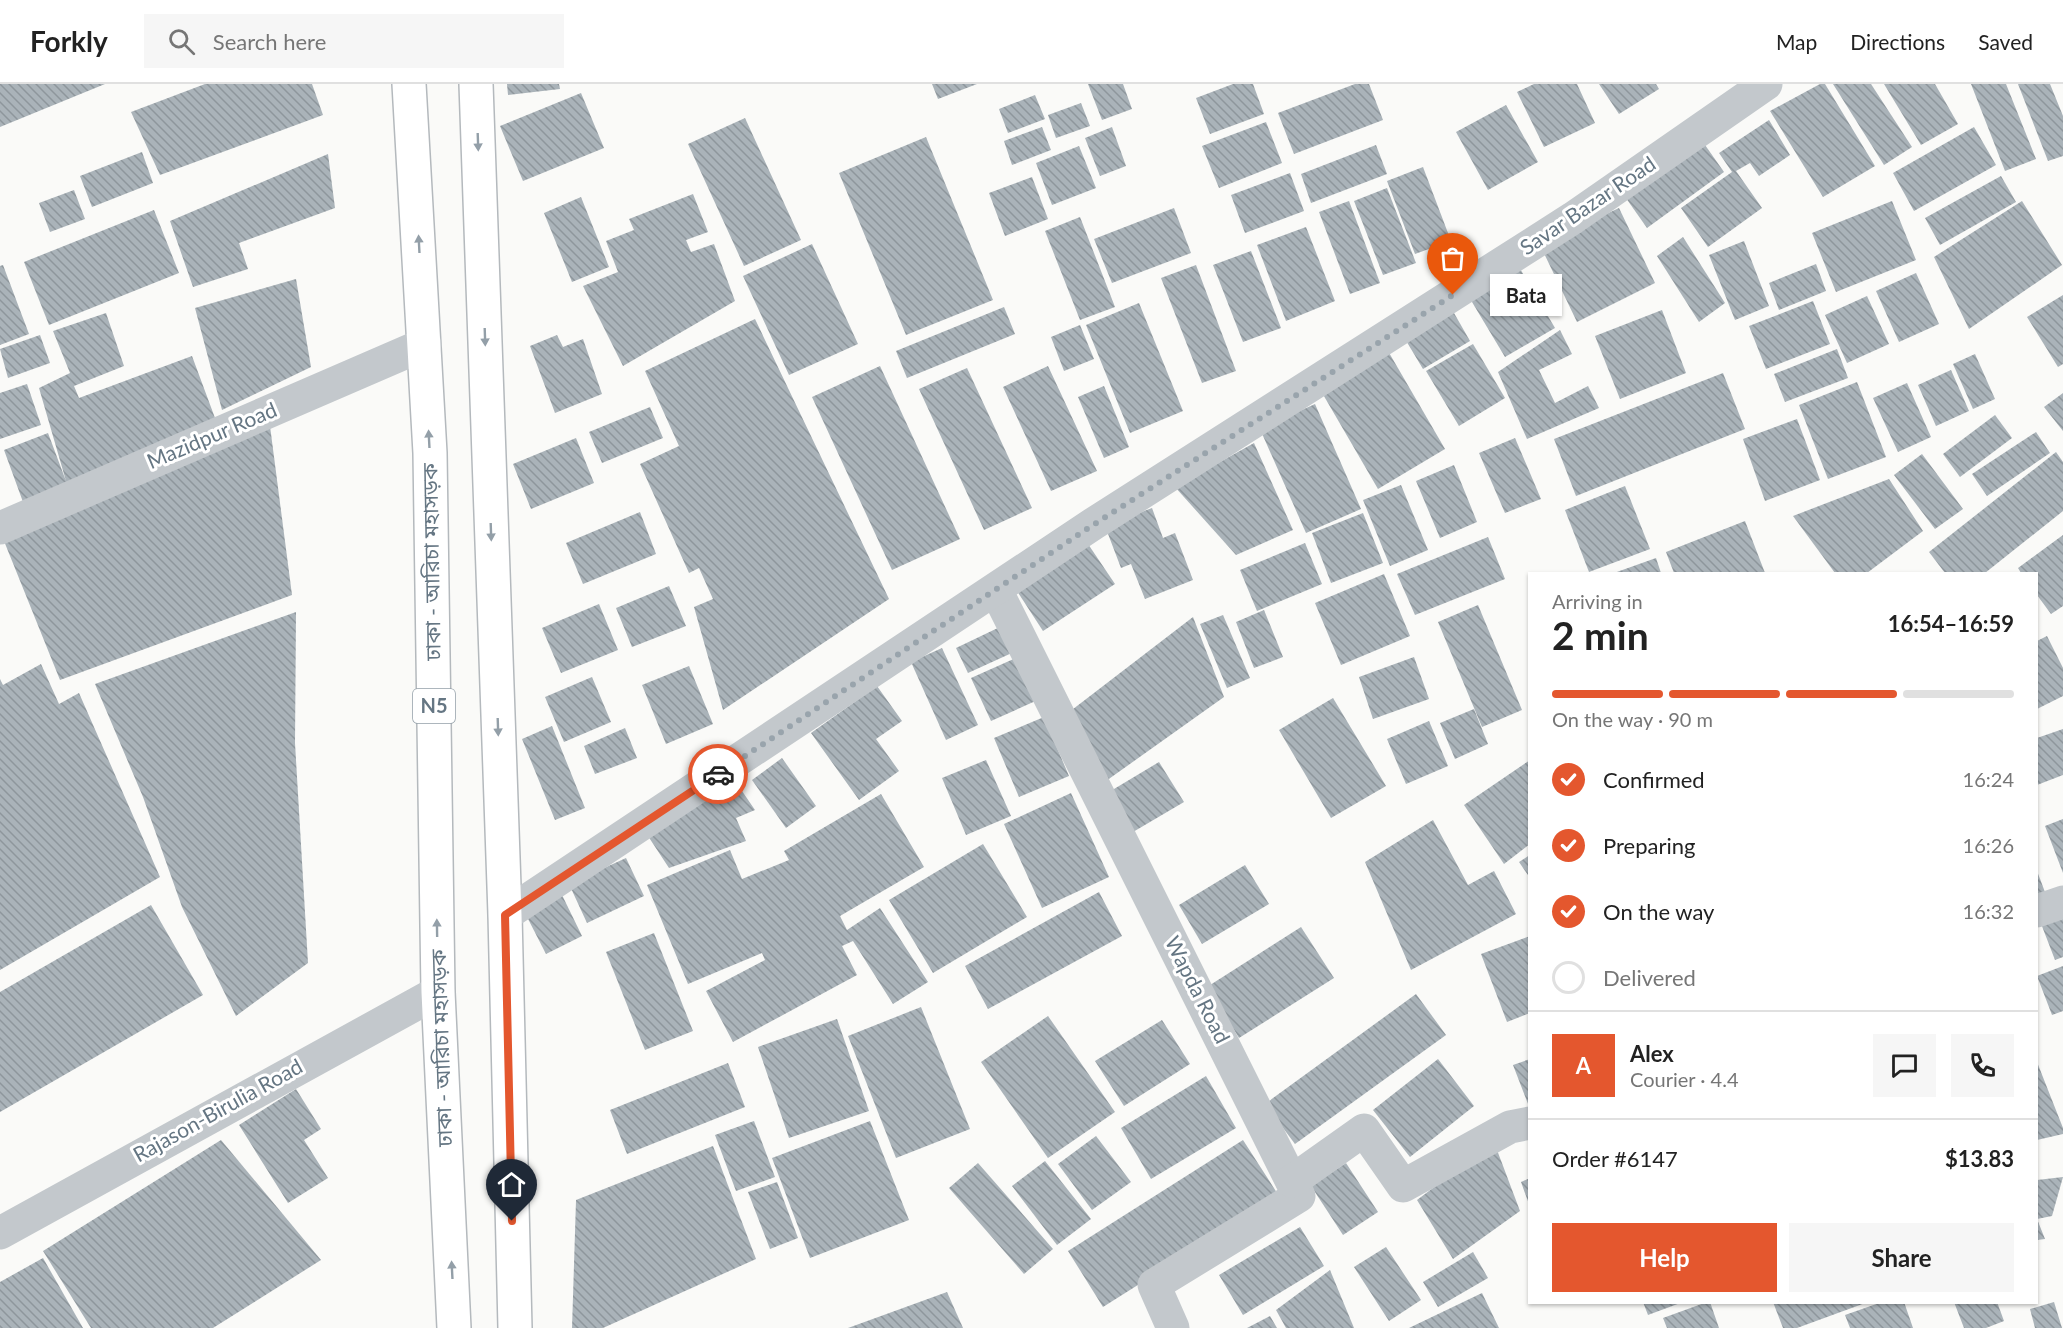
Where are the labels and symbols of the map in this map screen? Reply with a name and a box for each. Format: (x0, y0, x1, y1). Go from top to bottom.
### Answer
one-way arrow (473, 133, 482, 152)
street label: Savar Bazar Road (1515, 150, 1660, 259)
pin (1427, 233, 1478, 295)
one-way arrow (414, 235, 423, 254)
callout: Bata (1489, 274, 1561, 316)
one-way arrow (480, 328, 489, 347)
street label: Mazidpur Road (143, 396, 280, 473)
one-way arrow (425, 429, 434, 448)
street label: ঢাকা - আরিচা মহাসড়ক (416, 462, 445, 662)
one-way arrow (487, 523, 496, 542)
road number: N5 (413, 689, 455, 723)
one-way arrow (494, 718, 503, 737)
courier (688, 744, 748, 804)
one-way arrow (432, 918, 442, 937)
street label: Wapda Road (1161, 932, 1236, 1047)
street label: ঢাকা - আরিচা মহাসড়ক (425, 948, 456, 1148)
street label: Rajason-Birulia Road (128, 1053, 306, 1167)
pin (486, 1159, 537, 1221)
one-way arrow (447, 1260, 456, 1279)

